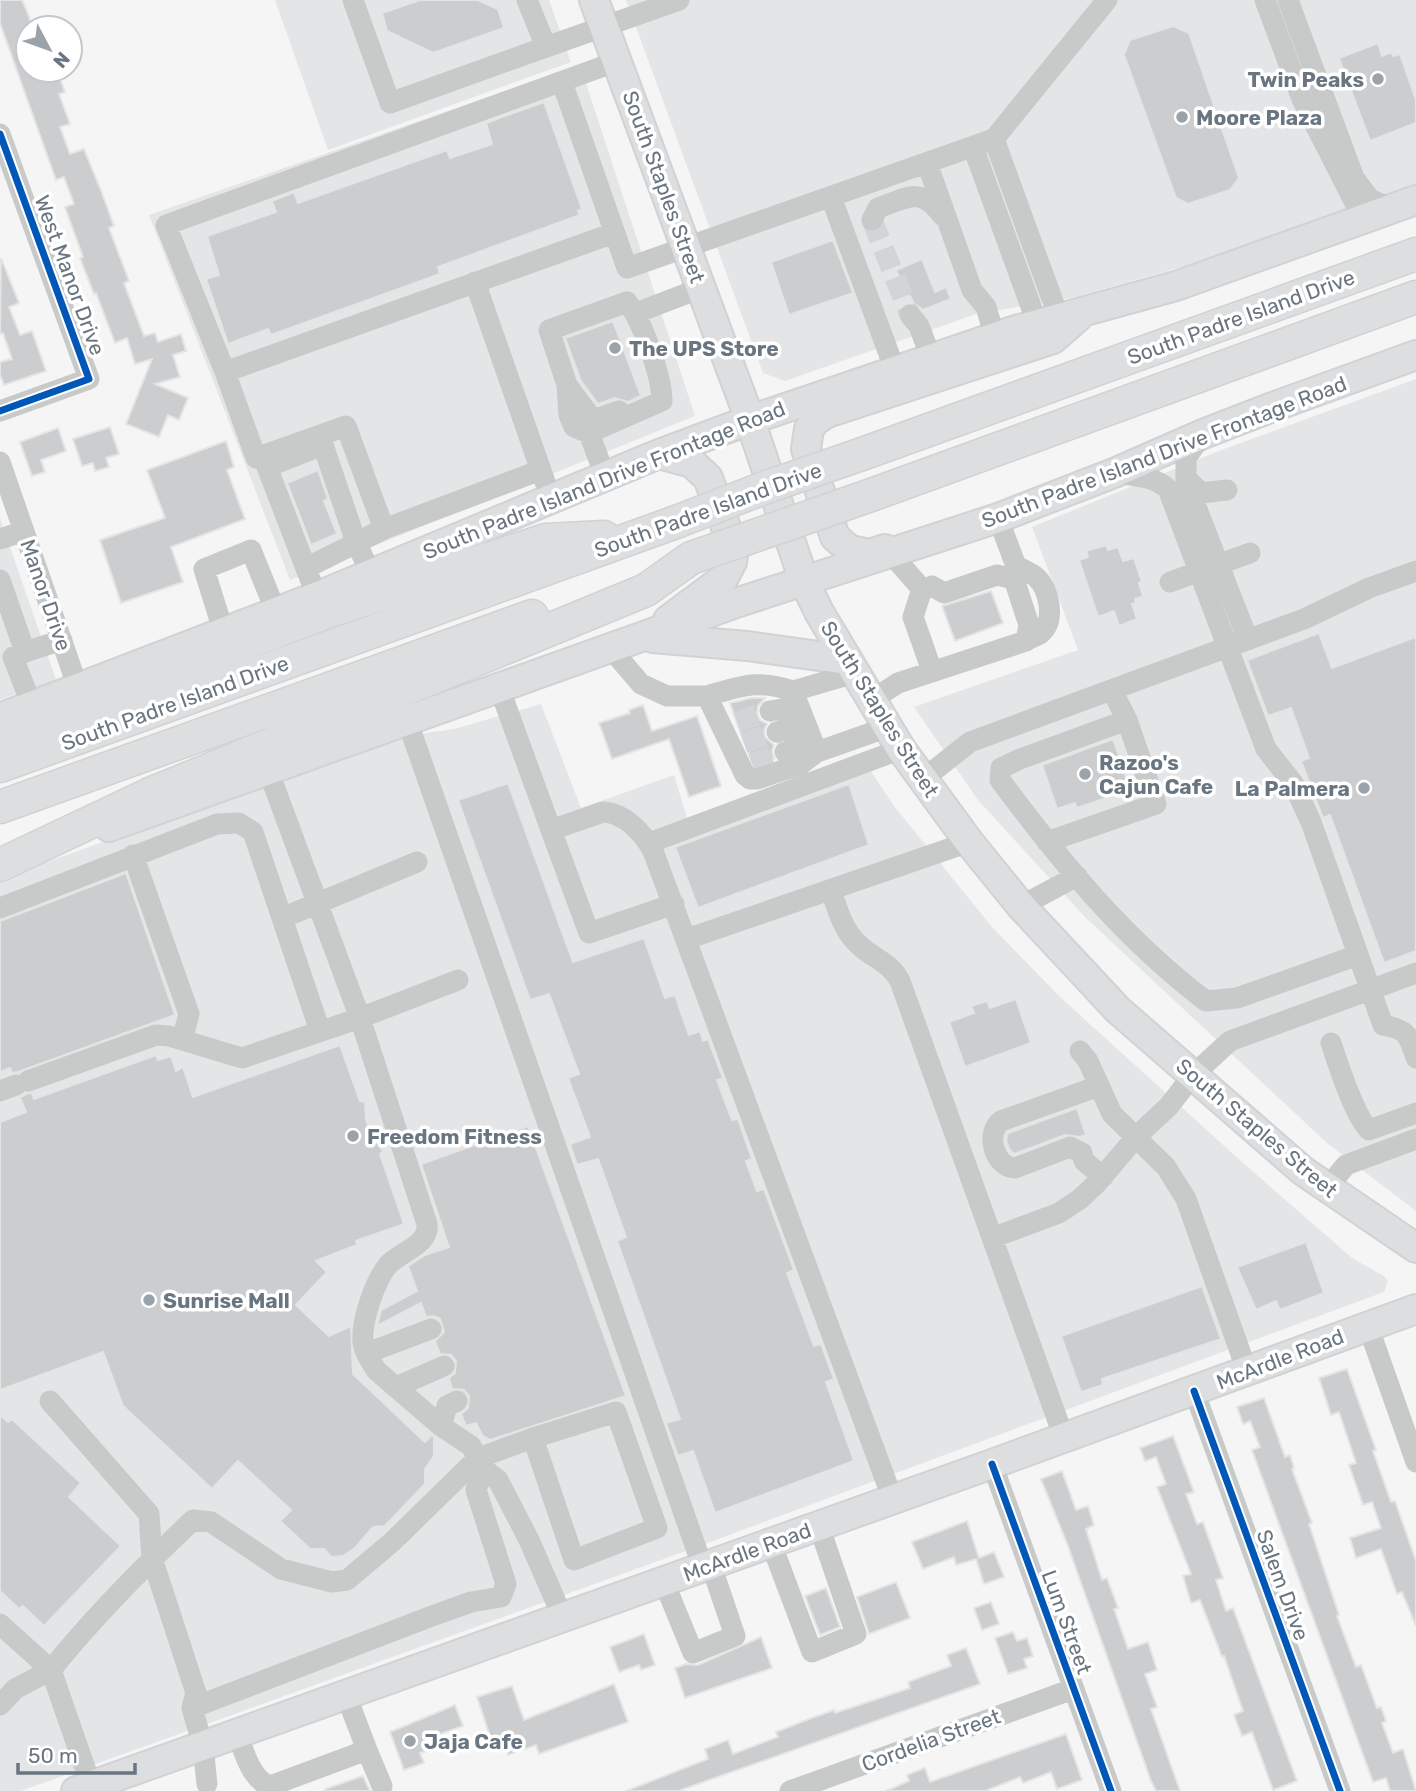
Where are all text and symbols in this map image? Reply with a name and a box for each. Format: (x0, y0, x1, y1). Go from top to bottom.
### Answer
north arrow (14, 14, 84, 84)
text: N (48, 47, 75, 73)
place label: Twin Peaks (1247, 67, 1364, 92)
marker: Twin Peaks (1370, 71, 1386, 87)
street label: South Staples Street (618, 87, 710, 287)
place label: Moore Plaza (1196, 105, 1322, 130)
marker: Moore Plaza (1174, 109, 1190, 125)
street label: West Manor Drive (29, 192, 111, 358)
street label: South Padre Island Drive (1124, 264, 1358, 370)
place label: The UPS Store (629, 336, 779, 361)
marker: The UPS Store (607, 340, 623, 356)
street label: South Padre Island Drive Frontage Road (978, 371, 1350, 533)
street label: South Padre Island Drive Frontage Road (419, 396, 789, 564)
street label: South Padre Island Drive (591, 457, 825, 563)
street label: Manor Drive (15, 536, 77, 654)
street label: South Staples Street (816, 616, 944, 802)
street label: South Padre Island Drive (58, 650, 292, 756)
place label: Razoo's Cajun Cafe (1099, 750, 1213, 799)
marker: Razoo's Cajun Cafe (1077, 766, 1093, 782)
place label: La Palmera (1235, 776, 1350, 801)
marker: La Palmera (1356, 780, 1372, 796)
street label: South Staples Street (1171, 1053, 1343, 1203)
place label: Freedom Fitness (367, 1124, 542, 1149)
marker: Freedom Fitness (345, 1128, 361, 1144)
place label: Sunrise Mall (163, 1288, 290, 1313)
marker: Sunrise Mall (141, 1292, 157, 1308)
street label: McArdle Road (1213, 1323, 1347, 1395)
street label: McArdle Road (680, 1517, 814, 1587)
street label: Salem Drive (1251, 1526, 1315, 1644)
street label: Lum Street (1037, 1567, 1097, 1677)
street label: Cordelia Street (858, 1703, 1004, 1777)
place label: Jaja Cafe (424, 1729, 523, 1754)
scale bar (18, 1732, 135, 1776)
marker: Jaja Cafe (402, 1733, 418, 1749)
text: 50 m (28, 1743, 78, 1768)

